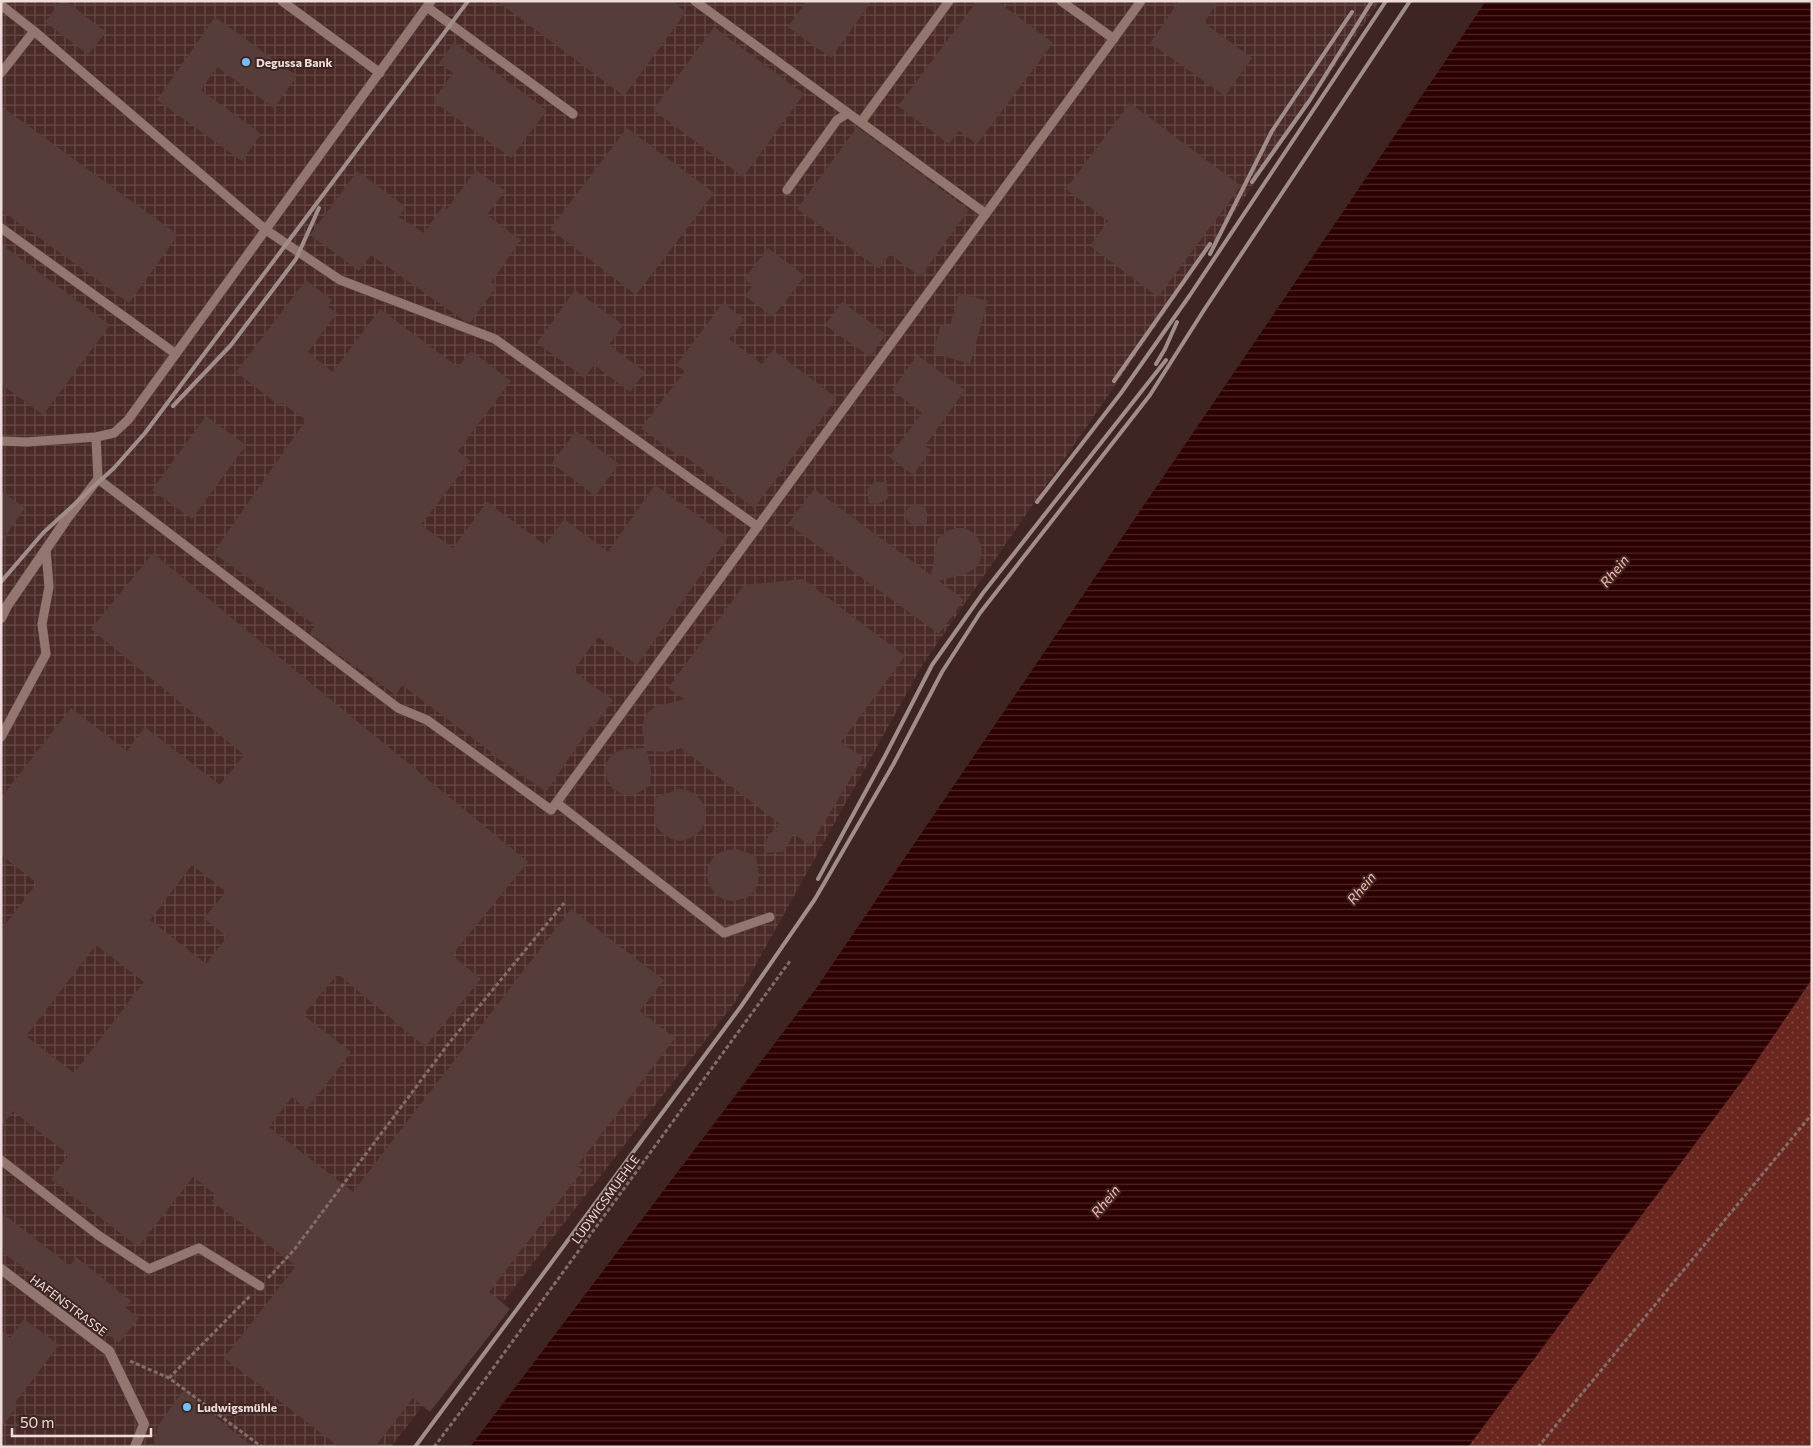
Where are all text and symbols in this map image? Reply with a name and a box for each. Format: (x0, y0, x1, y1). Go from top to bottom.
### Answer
place label: Degussa Bank (256, 55, 333, 69)
marker: Degussa Bank (240, 56, 252, 68)
water label: Rhein (1596, 551, 1632, 591)
water label: Rhein (1343, 868, 1379, 908)
street label: LUDWIGSMUEHLE (568, 1152, 642, 1246)
water label: Rhein (1087, 1181, 1123, 1221)
street label: HAFENSTRASSE (28, 1272, 110, 1338)
place label: Ludwigsmühle (197, 1400, 277, 1414)
marker: Ludwigsmühle (181, 1401, 193, 1413)
scale bar (12, 1406, 151, 1438)
text: 50 m (20, 1413, 54, 1431)

